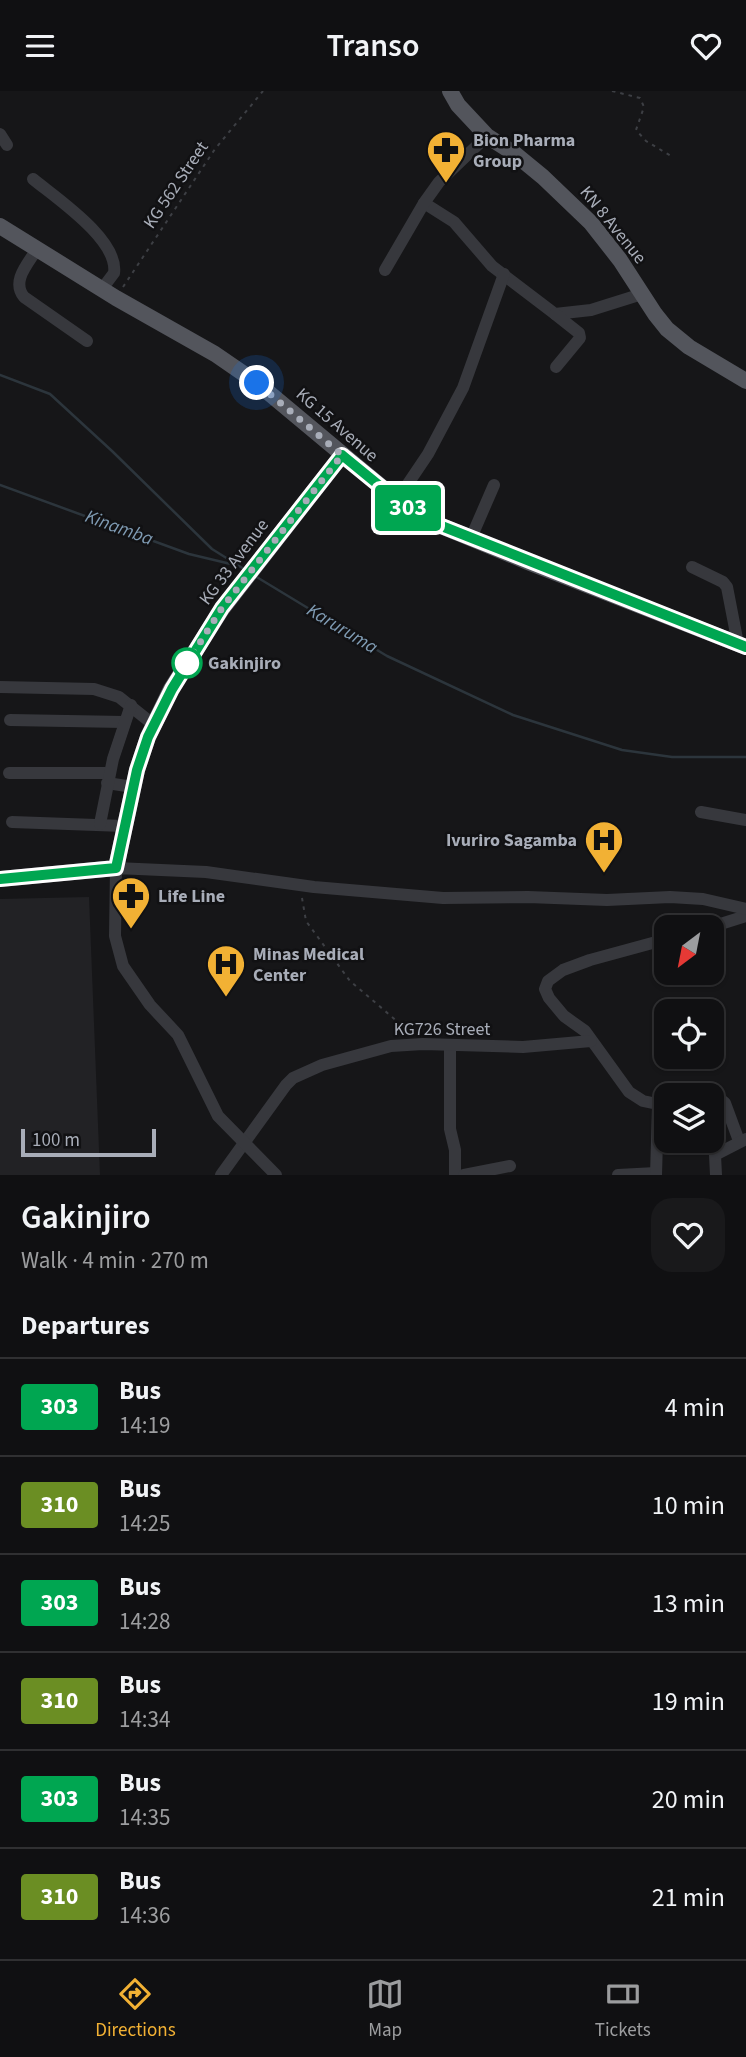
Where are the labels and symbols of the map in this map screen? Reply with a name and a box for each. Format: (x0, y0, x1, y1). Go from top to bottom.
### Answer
place label: Bion Pharma Group (473, 128, 575, 174)
pharmacy icon: Bion Pharma Group (425, 129, 467, 184)
street label: KG 562 Street (138, 136, 214, 234)
street label: KN 8 Avenue (574, 181, 652, 269)
your location (239, 365, 274, 400)
street label: KG 15 Avenue (290, 382, 384, 468)
line badge: 303 (368, 485, 448, 531)
water label: Kinamba (81, 503, 157, 553)
street label: KG 33 Avenue (193, 514, 275, 610)
water label: Karuruma (301, 597, 383, 661)
marker: Gakinjiro (172, 648, 202, 678)
place label: Gakinjiro (208, 651, 281, 676)
hospital icon: Ivuriro Sagamba (583, 819, 625, 874)
place label: Ivuriro Sagamba (446, 828, 577, 853)
pharmacy icon: Life Line (110, 875, 152, 930)
place label: Life Line (158, 884, 225, 909)
north arrow (654, 915, 724, 985)
place label: Minas Medical Center (253, 942, 364, 988)
hospital icon: Minas Medical Center (205, 943, 247, 998)
street label: KG726 Street (394, 1017, 490, 1042)
scale bar (21, 1126, 156, 1158)

